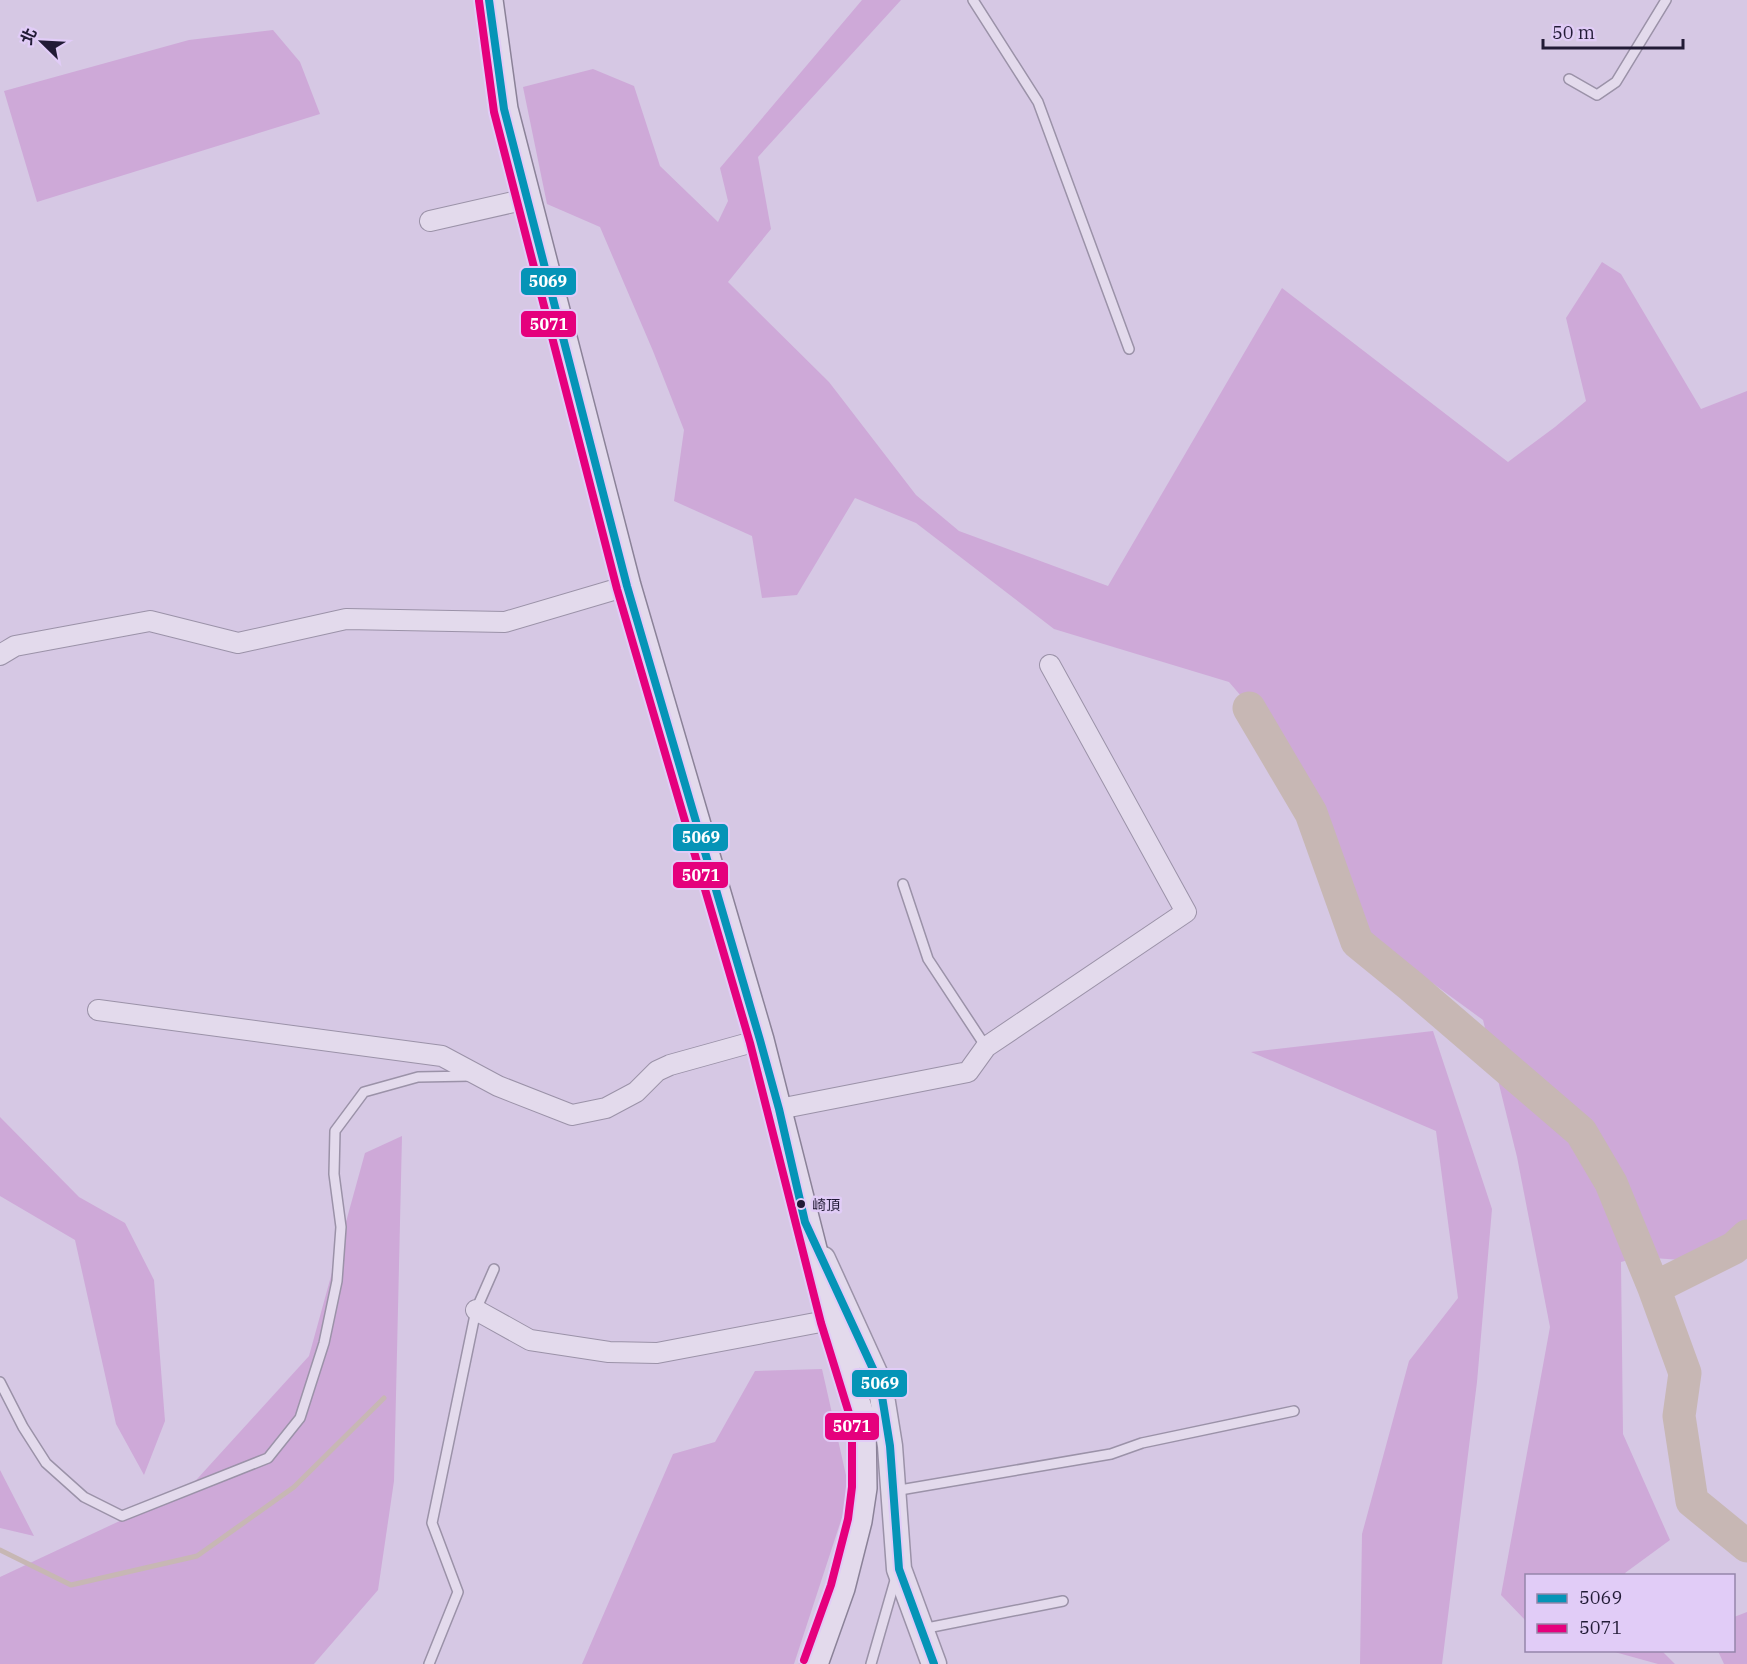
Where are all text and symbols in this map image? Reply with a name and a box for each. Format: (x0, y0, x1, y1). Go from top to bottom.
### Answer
north arrow (12, 12, 72, 72)
scale bar (1543, 12, 1682, 50)
text: 50 m (1552, 21, 1595, 44)
text: 北 (16, 25, 41, 47)
line badge: 5069 (520, 267, 577, 296)
text: 5069 (529, 271, 567, 291)
line badge: 5071 (520, 310, 577, 338)
text: 5071 (530, 314, 568, 334)
line badge: 5069 (672, 823, 729, 852)
text: 5069 (682, 827, 720, 847)
line badge: 5071 (672, 861, 729, 889)
text: 5071 (682, 865, 720, 885)
place label: 崎頂 (812, 1196, 840, 1214)
marker: 崎頂 (795, 1198, 807, 1210)
line badge: 5069 (851, 1369, 908, 1398)
text: 5069 (861, 1373, 899, 1393)
line badge: 5071 (824, 1412, 880, 1441)
text: 5071 (833, 1416, 871, 1436)
legend (1525, 1574, 1735, 1652)
text: 5069 (1579, 1586, 1622, 1609)
text: 5071 (1579, 1616, 1622, 1639)

